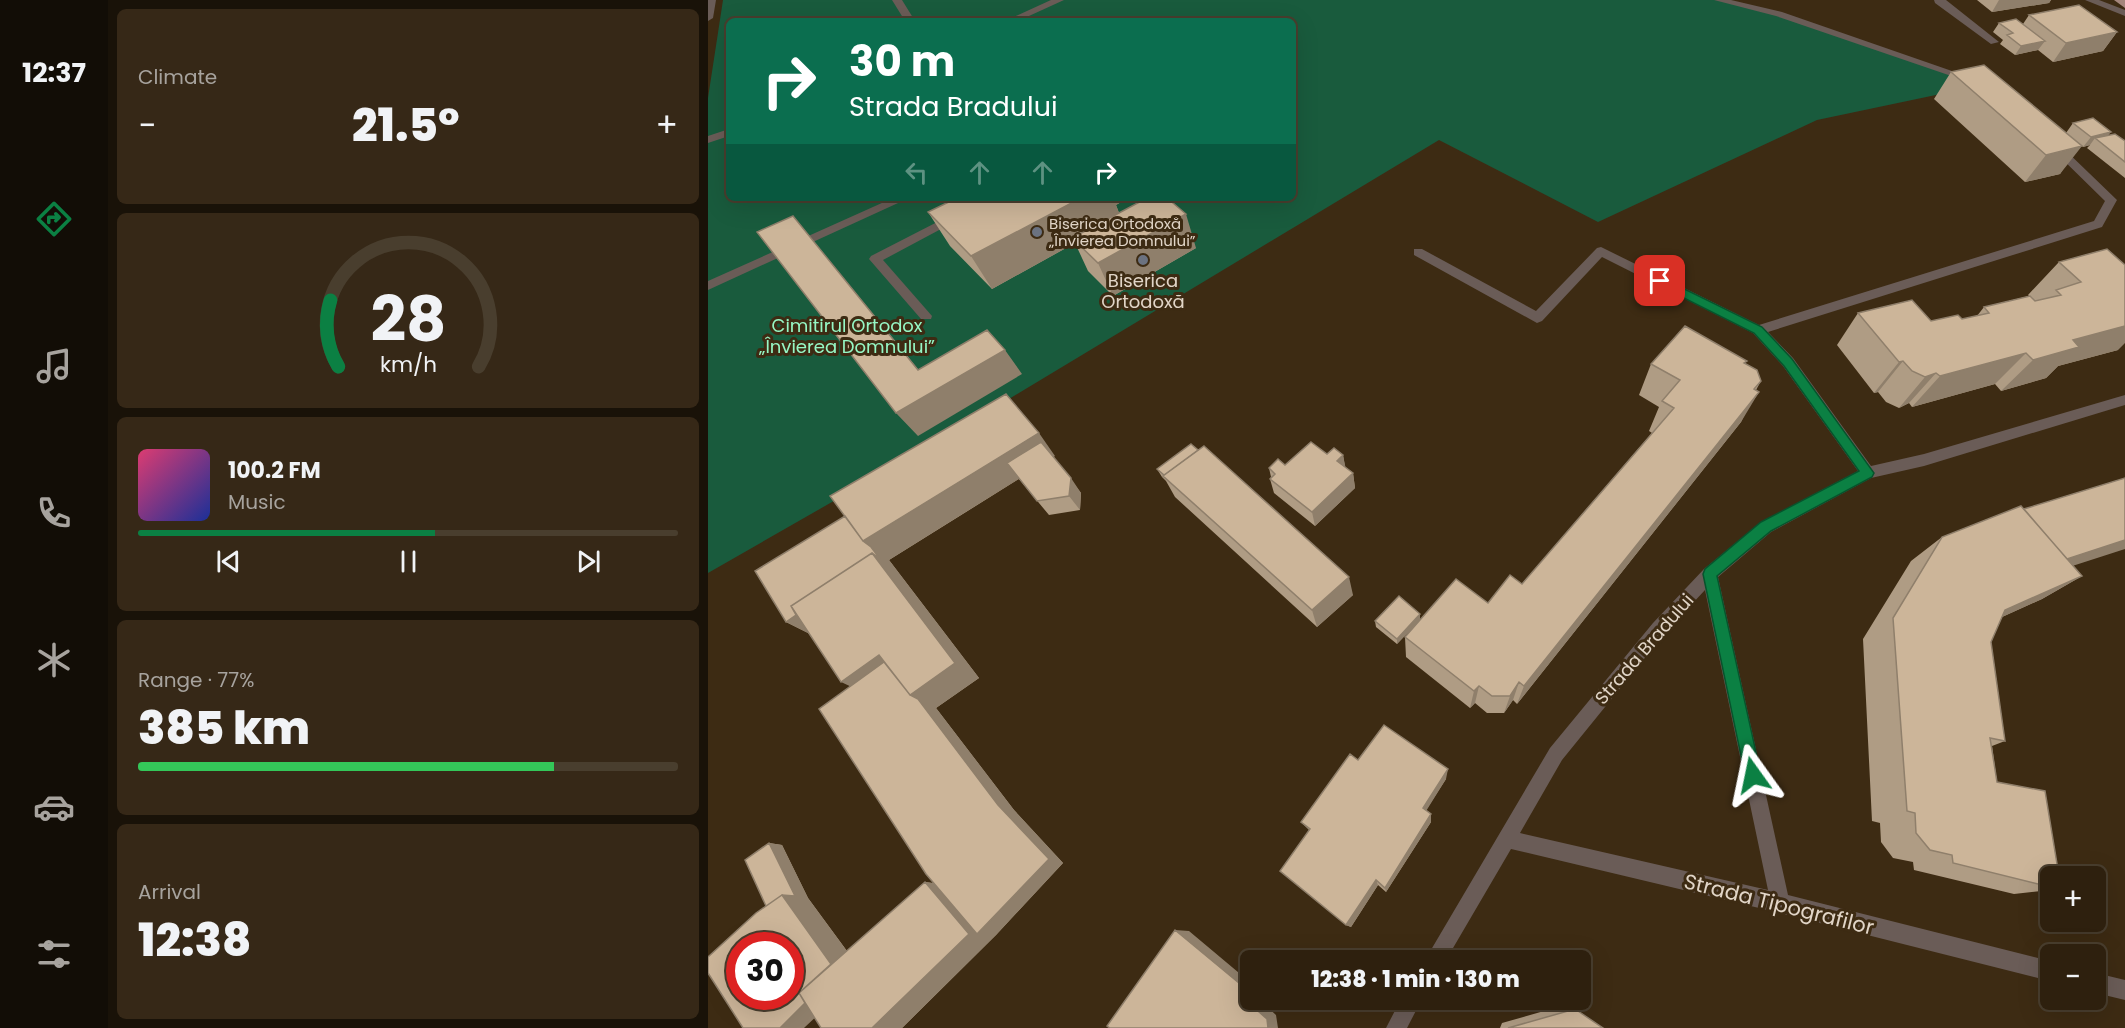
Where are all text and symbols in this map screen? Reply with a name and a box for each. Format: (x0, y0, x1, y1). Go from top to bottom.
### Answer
text: 30 m (849, 32, 955, 91)
icon: right (750, 42, 828, 120)
text: 12:37 (22, 54, 86, 91)
text: Climate (138, 63, 217, 91)
text: Strada Bradului (849, 88, 1058, 125)
text: 21.5° (352, 94, 460, 157)
text: − (138, 102, 156, 149)
text: + (655, 102, 678, 149)
icon: left (900, 156, 933, 189)
icon: ahead (963, 156, 996, 189)
icon: ahead (1026, 156, 1059, 189)
icon: right (1089, 156, 1122, 189)
icon: directions (33, 198, 75, 240)
place label: Biserica Ortodoxă „Învierea Domnului” (1048, 213, 1196, 251)
marker: Biserica Ortodoxă „Învierea Domnului” (1030, 225, 1044, 239)
marker: Biserica Ortodoxă (1136, 253, 1150, 267)
pin (1634, 255, 1685, 306)
icon: arrive (1643, 264, 1676, 297)
place label: Biserica Ortodoxă (1101, 268, 1185, 314)
text: 28 (370, 275, 446, 363)
park label: Cimitirul Ortodox „Învierea Domnului” (758, 313, 935, 359)
icon: music (33, 345, 75, 387)
text: km/h (379, 350, 437, 381)
text: 100.2 FM (228, 455, 321, 486)
text: Music (228, 488, 286, 516)
icon: phone (33, 492, 75, 534)
icon: previous (212, 545, 245, 578)
icon: pause (392, 545, 425, 578)
icon: next (572, 545, 605, 578)
street label: Strada Bradului (1589, 588, 1699, 710)
icon: climate (33, 639, 75, 681)
text: Range · 77% (138, 666, 254, 694)
text: 385 km (138, 697, 310, 760)
position arrow (1721, 743, 1785, 807)
icon: car (33, 786, 75, 828)
street label: Strada Tipografilor (1681, 866, 1877, 942)
map controls (2040, 866, 2106, 1010)
button: + (2040, 866, 2106, 932)
text: Arrival (138, 878, 201, 906)
text: 12:38 (138, 909, 251, 972)
speed limit sign: 30 (726, 932, 804, 1010)
icon: filters (33, 933, 75, 975)
button: − (2040, 944, 2106, 1010)
text: 12:38 · 1 min · 130 m (1311, 964, 1520, 995)

